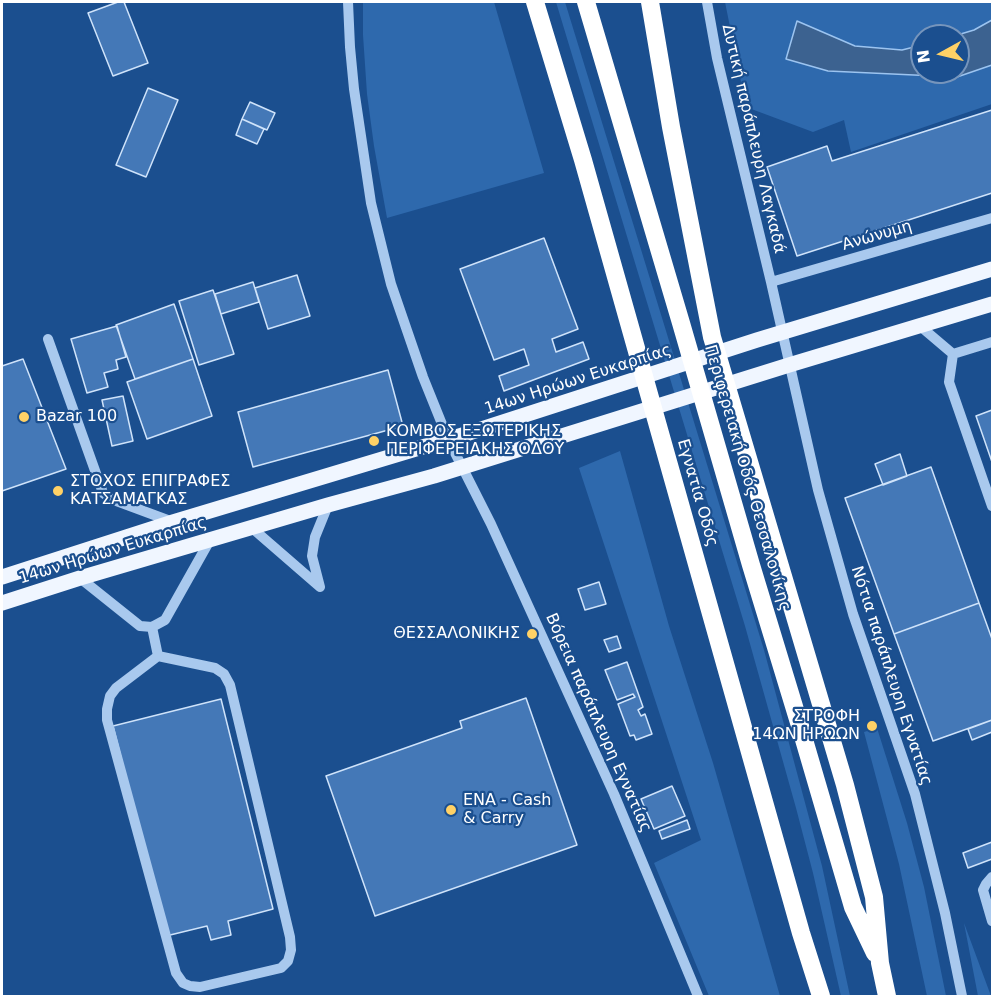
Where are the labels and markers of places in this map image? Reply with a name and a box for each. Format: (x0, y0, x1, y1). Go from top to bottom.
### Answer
place label: Bazar 100 (36, 407, 117, 427)
marker: Bazar 100 (17, 410, 31, 424)
place label: ΚΟΜΒΟΣ ΕΞΩΤΕΡΙΚΗΣ ΠΕΡΙΦΕΡΕΙΑΚΗΣ ΟΔΟΥ (386, 422, 564, 460)
marker: ΚΟΜΒΟΣ ΕΞΩΤΕΡΙΚΗΣ ΠΕΡΙΦΕΡΕΙΑΚΗΣ ΟΔΟΥ (367, 434, 381, 448)
place label: ΣΤΟΧΟΣ ΕΠΙΓΡΑΦΕΣ ΚΑΤΣΑΜΑΓΚΑΣ (70, 472, 230, 510)
marker: ΣΤΟΧΟΣ ΕΠΙΓΡΑΦΕΣ ΚΑΤΣΑΜΑΓΚΑΣ (51, 484, 65, 498)
place label: ΘΕΣΣΑΛΟΝΙΚΗΣ (393, 624, 520, 644)
marker: ΘΕΣΣΑΛΟΝΙΚΗΣ (525, 627, 539, 641)
place label: ΣΤΡΟΦΗ 14ΩΝ ΗΡΩΩΝ (752, 707, 860, 745)
marker: ΣΤΡΟΦΗ 14ΩΝ ΗΡΩΩΝ (865, 719, 879, 733)
place label: ENA - Cash & Carry (463, 791, 551, 829)
marker: ENA - Cash & Carry (444, 803, 458, 817)

